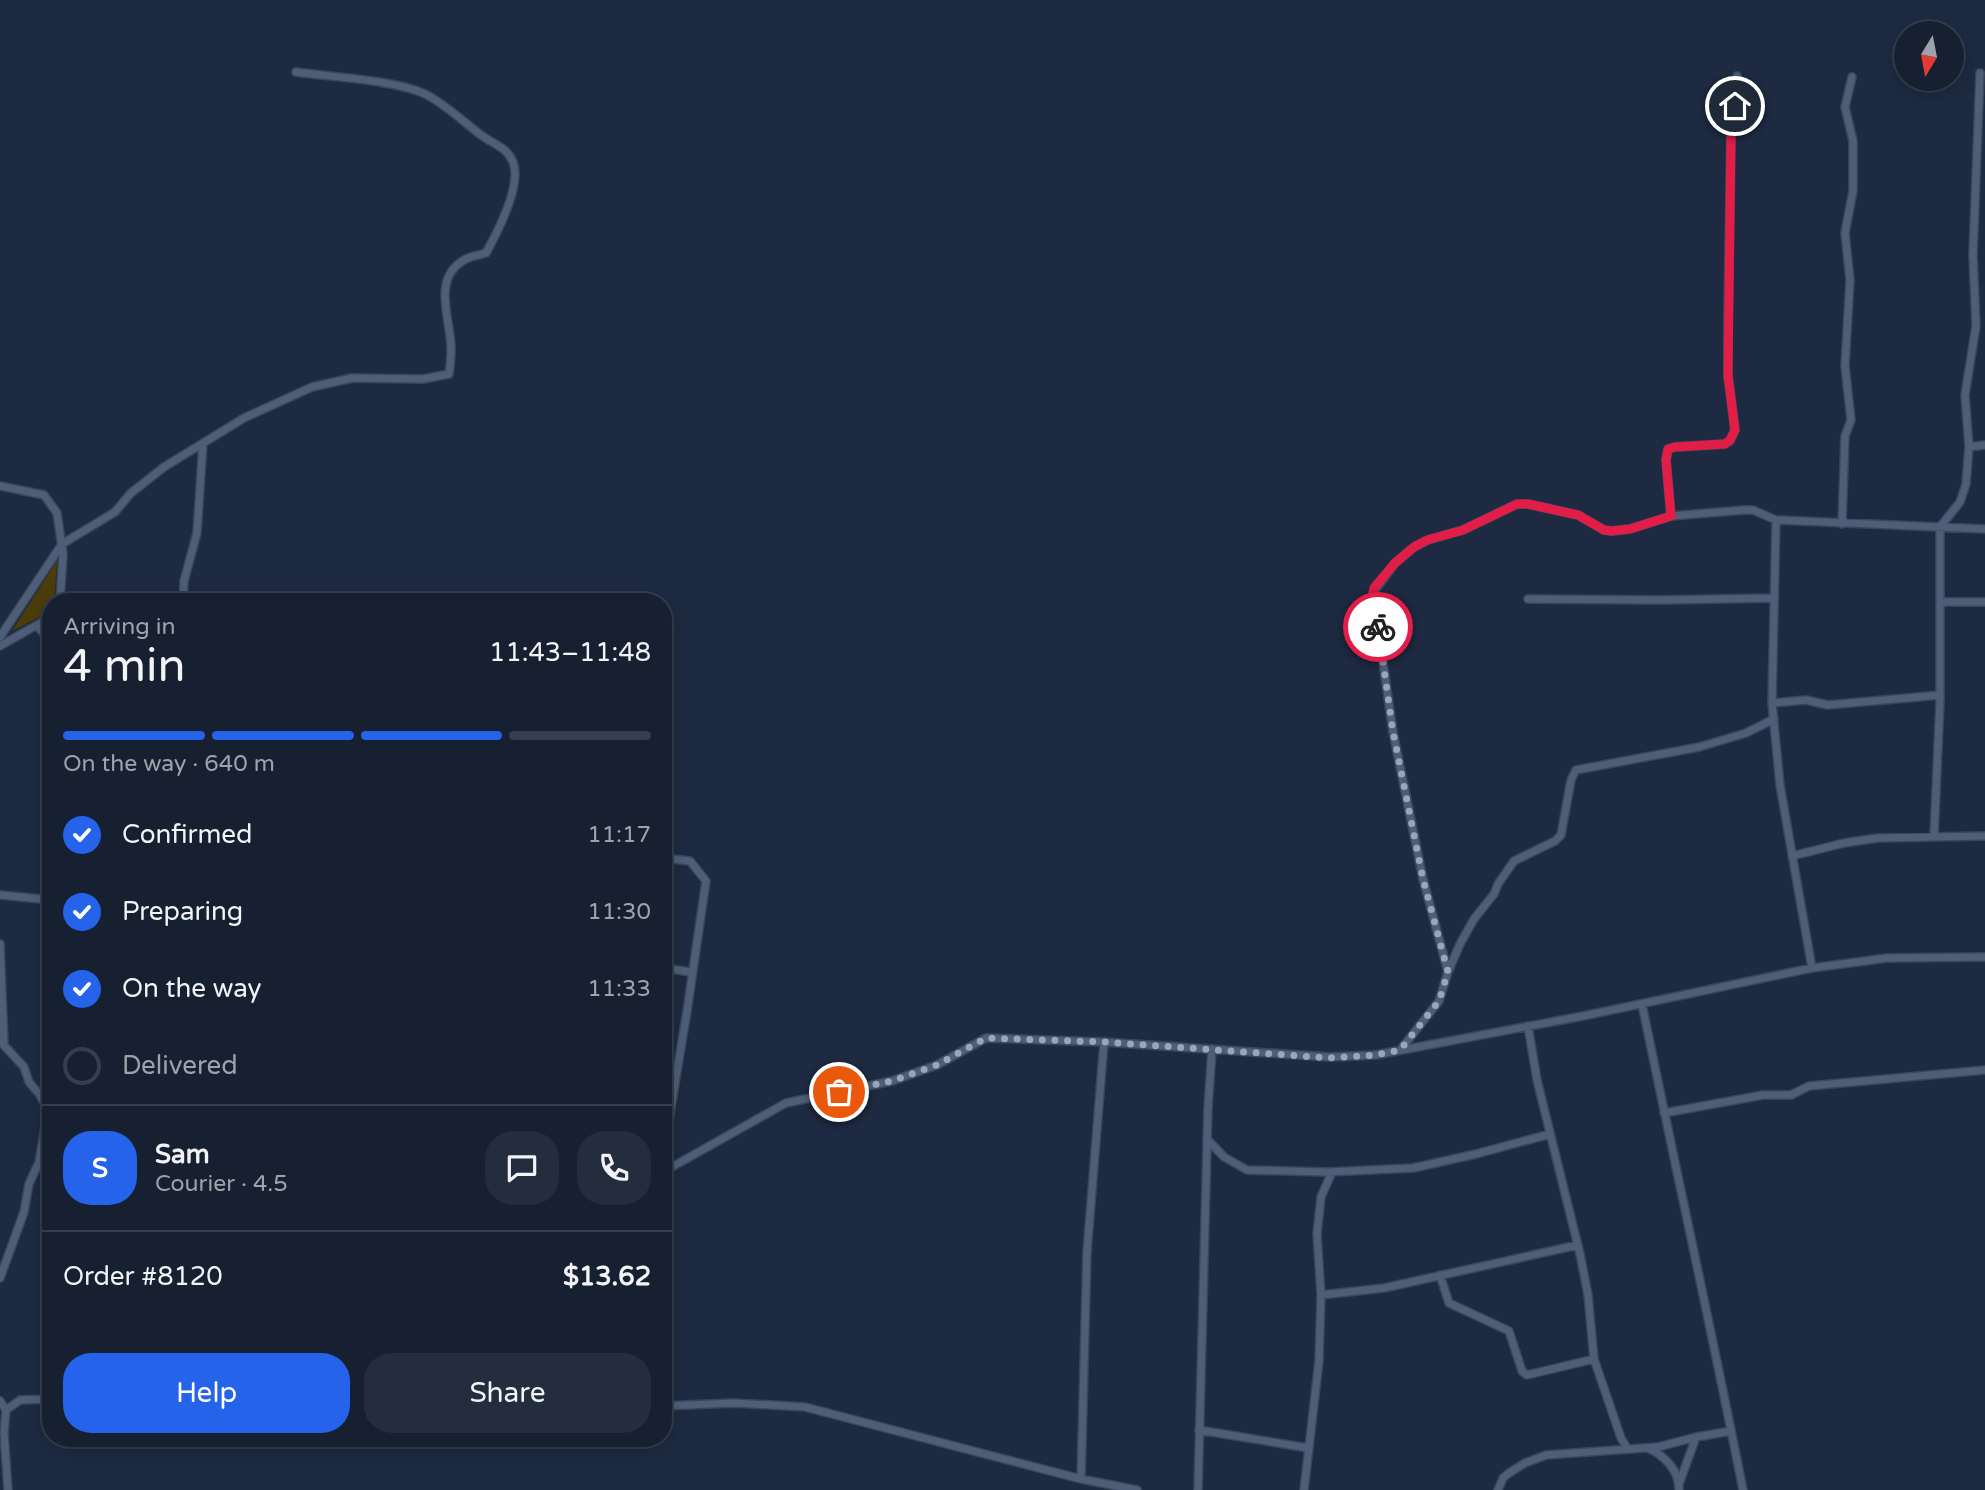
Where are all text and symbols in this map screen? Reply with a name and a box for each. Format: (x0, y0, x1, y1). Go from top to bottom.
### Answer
north arrow (1894, 21, 1964, 91)
map controls (1894, 21, 1964, 91)
pin (1705, 76, 1765, 136)
icon: home (1716, 87, 1754, 125)
courier (1343, 592, 1413, 662)
icon: bike (1359, 608, 1397, 646)
text: Arriving in (63, 613, 176, 641)
text: 11:43–11:48 (489, 637, 651, 668)
text: 4 min (63, 639, 186, 694)
text: On the way · 640 m (63, 750, 275, 778)
icon: check (63, 816, 101, 854)
text: Confirmed (122, 819, 252, 850)
text: 11:17 (587, 821, 651, 849)
icon: check (63, 893, 101, 931)
text: Preparing (122, 896, 243, 927)
text: 11:30 (587, 898, 651, 926)
icon: check (63, 970, 101, 1008)
text: On the way (122, 973, 262, 1004)
text: 11:33 (587, 975, 651, 1003)
text: Delivered (122, 1050, 238, 1081)
pin (809, 1062, 869, 1122)
icon: bag (820, 1073, 858, 1111)
button: chat (485, 1131, 559, 1205)
button: phone (577, 1131, 651, 1205)
text: Sam (155, 1139, 210, 1170)
text: S (92, 1153, 108, 1184)
text: Courier · 4.5 (155, 1170, 288, 1198)
text: Order #8120 (63, 1261, 223, 1292)
text: $13.62 (563, 1261, 651, 1292)
button: Help (63, 1353, 350, 1433)
button: Share (364, 1353, 651, 1433)

